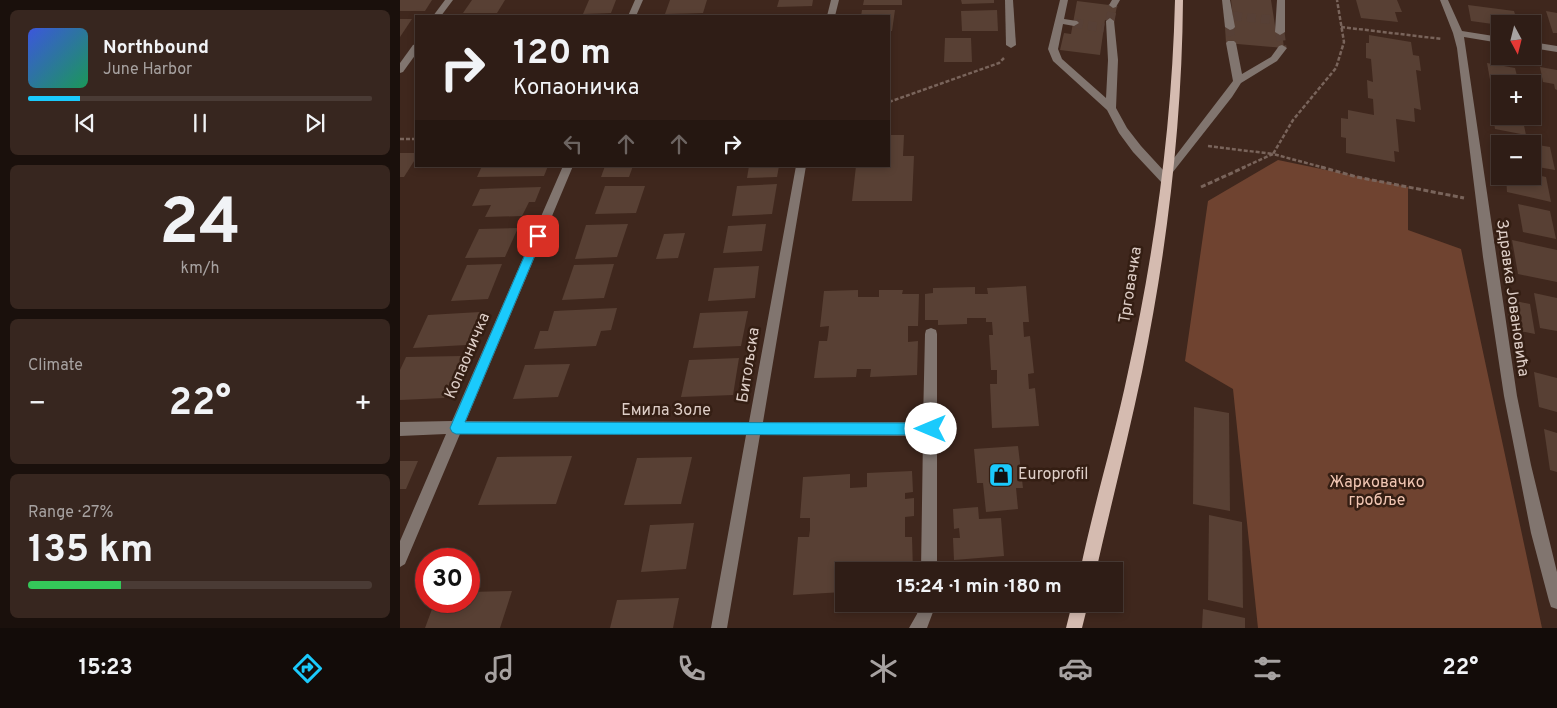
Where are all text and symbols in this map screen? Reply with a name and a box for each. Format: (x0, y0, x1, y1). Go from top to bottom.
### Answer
north arrow (1491, 15, 1541, 65)
map controls (1491, 15, 1541, 185)
text: 120 m (513, 32, 611, 76)
icon: right (430, 35, 495, 100)
text: Northbound (103, 36, 209, 60)
text: June Harbor (103, 60, 192, 80)
text: Копаоничка (513, 75, 639, 102)
button: + (1491, 75, 1541, 125)
icon: previous (71, 109, 99, 137)
icon: pause (186, 109, 214, 137)
icon: next (301, 109, 329, 137)
icon: left (559, 130, 587, 158)
icon: ahead (612, 130, 640, 158)
icon: ahead (665, 130, 693, 158)
icon: right (718, 130, 746, 158)
button: − (1491, 135, 1541, 185)
text: 24 (159, 185, 241, 267)
pin (517, 215, 559, 257)
street label: Здравка Јовановића (1491, 218, 1533, 378)
icon: arrive (524, 222, 552, 250)
street label: Трговачка (1115, 245, 1147, 325)
text: km/h (181, 259, 219, 279)
street label: Копаоничка (441, 310, 495, 402)
street label: Битољска (733, 326, 765, 404)
text: Climate (28, 356, 83, 376)
text: 22° (169, 380, 231, 429)
text: − (28, 387, 46, 423)
text: + (354, 387, 372, 423)
street label: Емила Золе (621, 401, 711, 421)
position arrow (904, 402, 956, 454)
shop icon: Europrofil (988, 462, 1014, 488)
place label: Europrofil (1018, 465, 1089, 485)
park label: Жарковачко гробље (1329, 473, 1425, 511)
text: Range · 27% (28, 503, 113, 523)
text: 135 km (28, 527, 153, 576)
speed limit sign: 30 (415, 548, 480, 613)
text: 15:24 · 1 min · 180 m (896, 575, 1062, 599)
icon: directions (290, 651, 325, 686)
icon: music (482, 651, 517, 686)
icon: phone (674, 651, 709, 686)
icon: climate (866, 651, 901, 686)
icon: car (1058, 651, 1093, 686)
icon: filters (1250, 651, 1285, 686)
text: 15:23 (79, 655, 133, 682)
text: 22° (1442, 655, 1478, 682)

